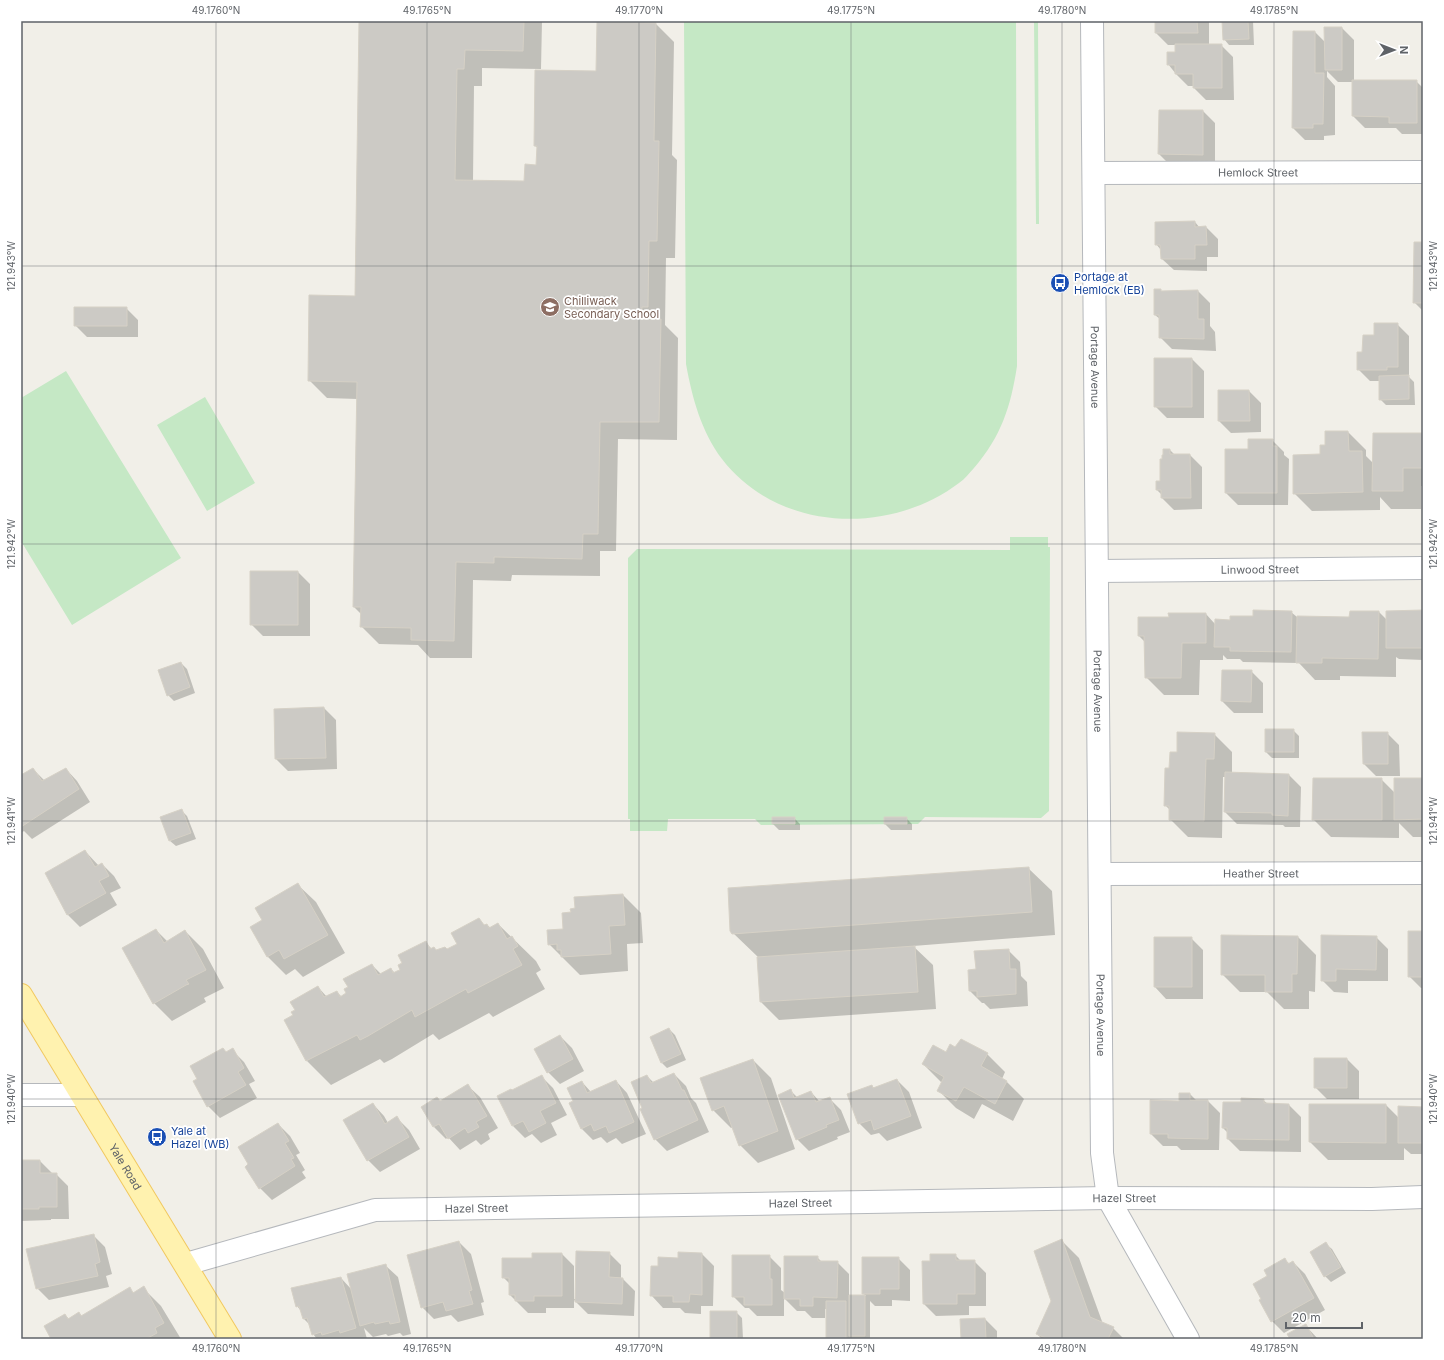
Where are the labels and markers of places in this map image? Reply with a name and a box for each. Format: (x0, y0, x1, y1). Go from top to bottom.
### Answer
place label: Portage at Hemlock (EB) (1074, 270, 1145, 297)
bus stop icon: Portage at Hemlock (EB) (1049, 272, 1071, 294)
place label: Chilliwack Secondary School (564, 294, 659, 321)
school or university icon: Chilliwack Secondary School (539, 296, 561, 318)
place label: Yale at Hazel (WB) (171, 1124, 230, 1151)
bus stop icon: Yale at Hazel (WB) (146, 1126, 168, 1148)

